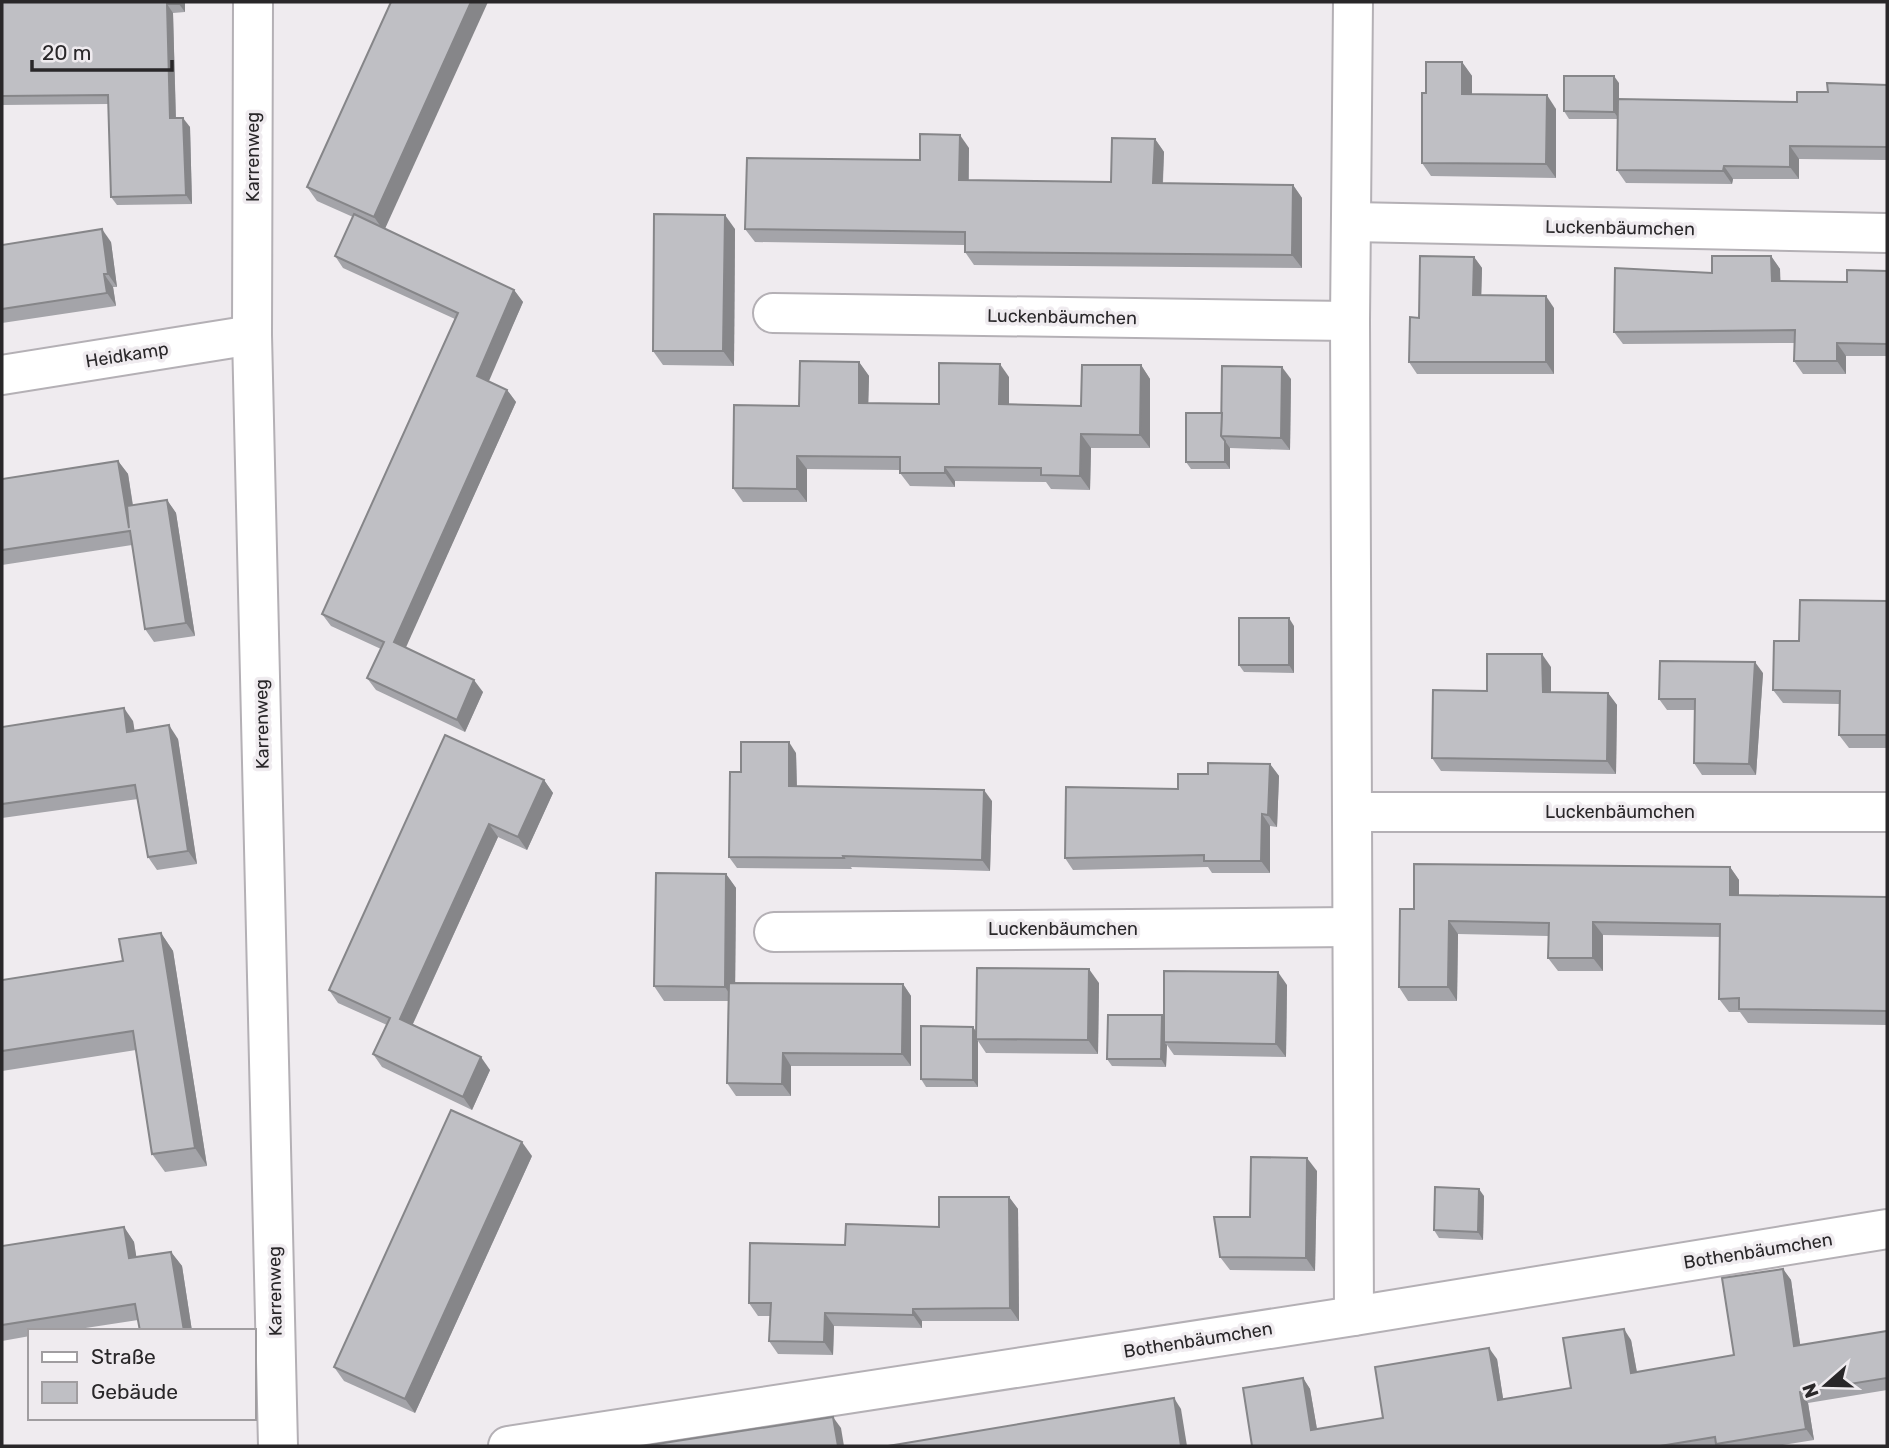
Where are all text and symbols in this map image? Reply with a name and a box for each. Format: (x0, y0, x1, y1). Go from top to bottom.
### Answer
scale bar (32, 28, 172, 72)
text: 20 m (42, 40, 91, 65)
street label: Karrenweg (242, 112, 264, 202)
street label: Luckenbäumchen (1545, 216, 1695, 240)
street label: Luckenbäumchen (987, 305, 1137, 329)
street label: Heidkamp (84, 338, 170, 372)
street label: Karrenweg (250, 679, 274, 769)
street label: Luckenbäumchen (1545, 801, 1695, 823)
street label: Luckenbäumchen (988, 918, 1138, 940)
street label: Bothenbäumchen (1682, 1228, 1834, 1274)
street label: Karrenweg (263, 1246, 287, 1336)
street label: Bothenbäumchen (1122, 1317, 1274, 1363)
legend (28, 1329, 256, 1420)
text: Straße (91, 1344, 156, 1369)
north arrow (1791, 1350, 1861, 1420)
text: Gebäude (91, 1379, 178, 1404)
text: N (1797, 1380, 1824, 1401)

